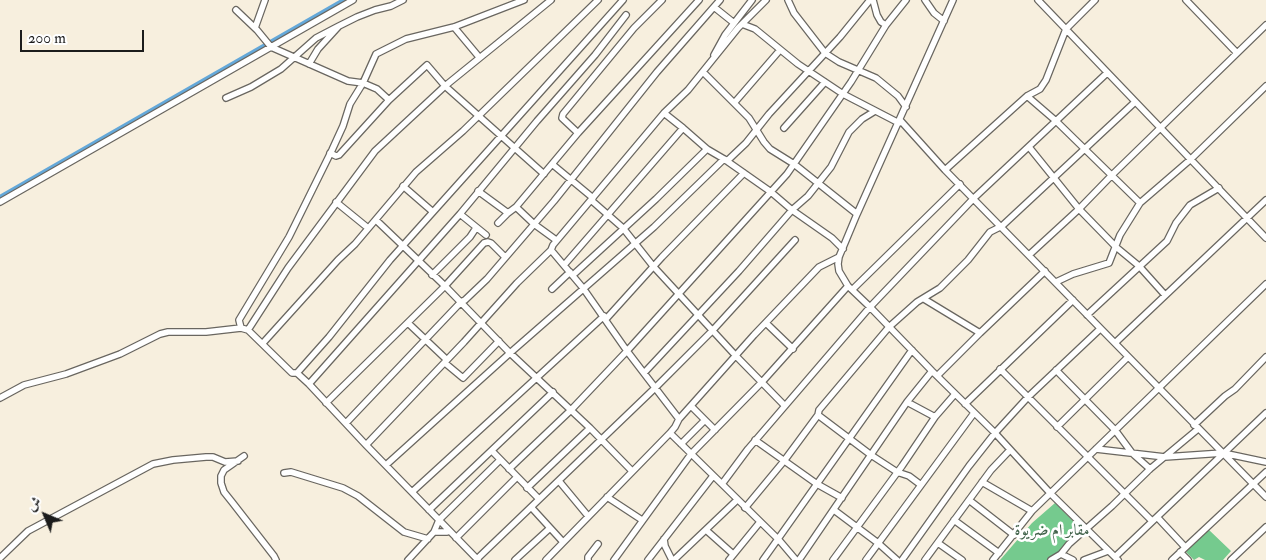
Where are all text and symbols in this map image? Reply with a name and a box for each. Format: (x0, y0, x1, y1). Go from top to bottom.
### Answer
scale bar (22, 20, 146, 52)
text: 200 m (28, 29, 66, 48)
north arrow (20, 490, 70, 540)
text: ش (23, 493, 45, 515)
park label: مقابر ام ضريوة (1015, 522, 1089, 542)

